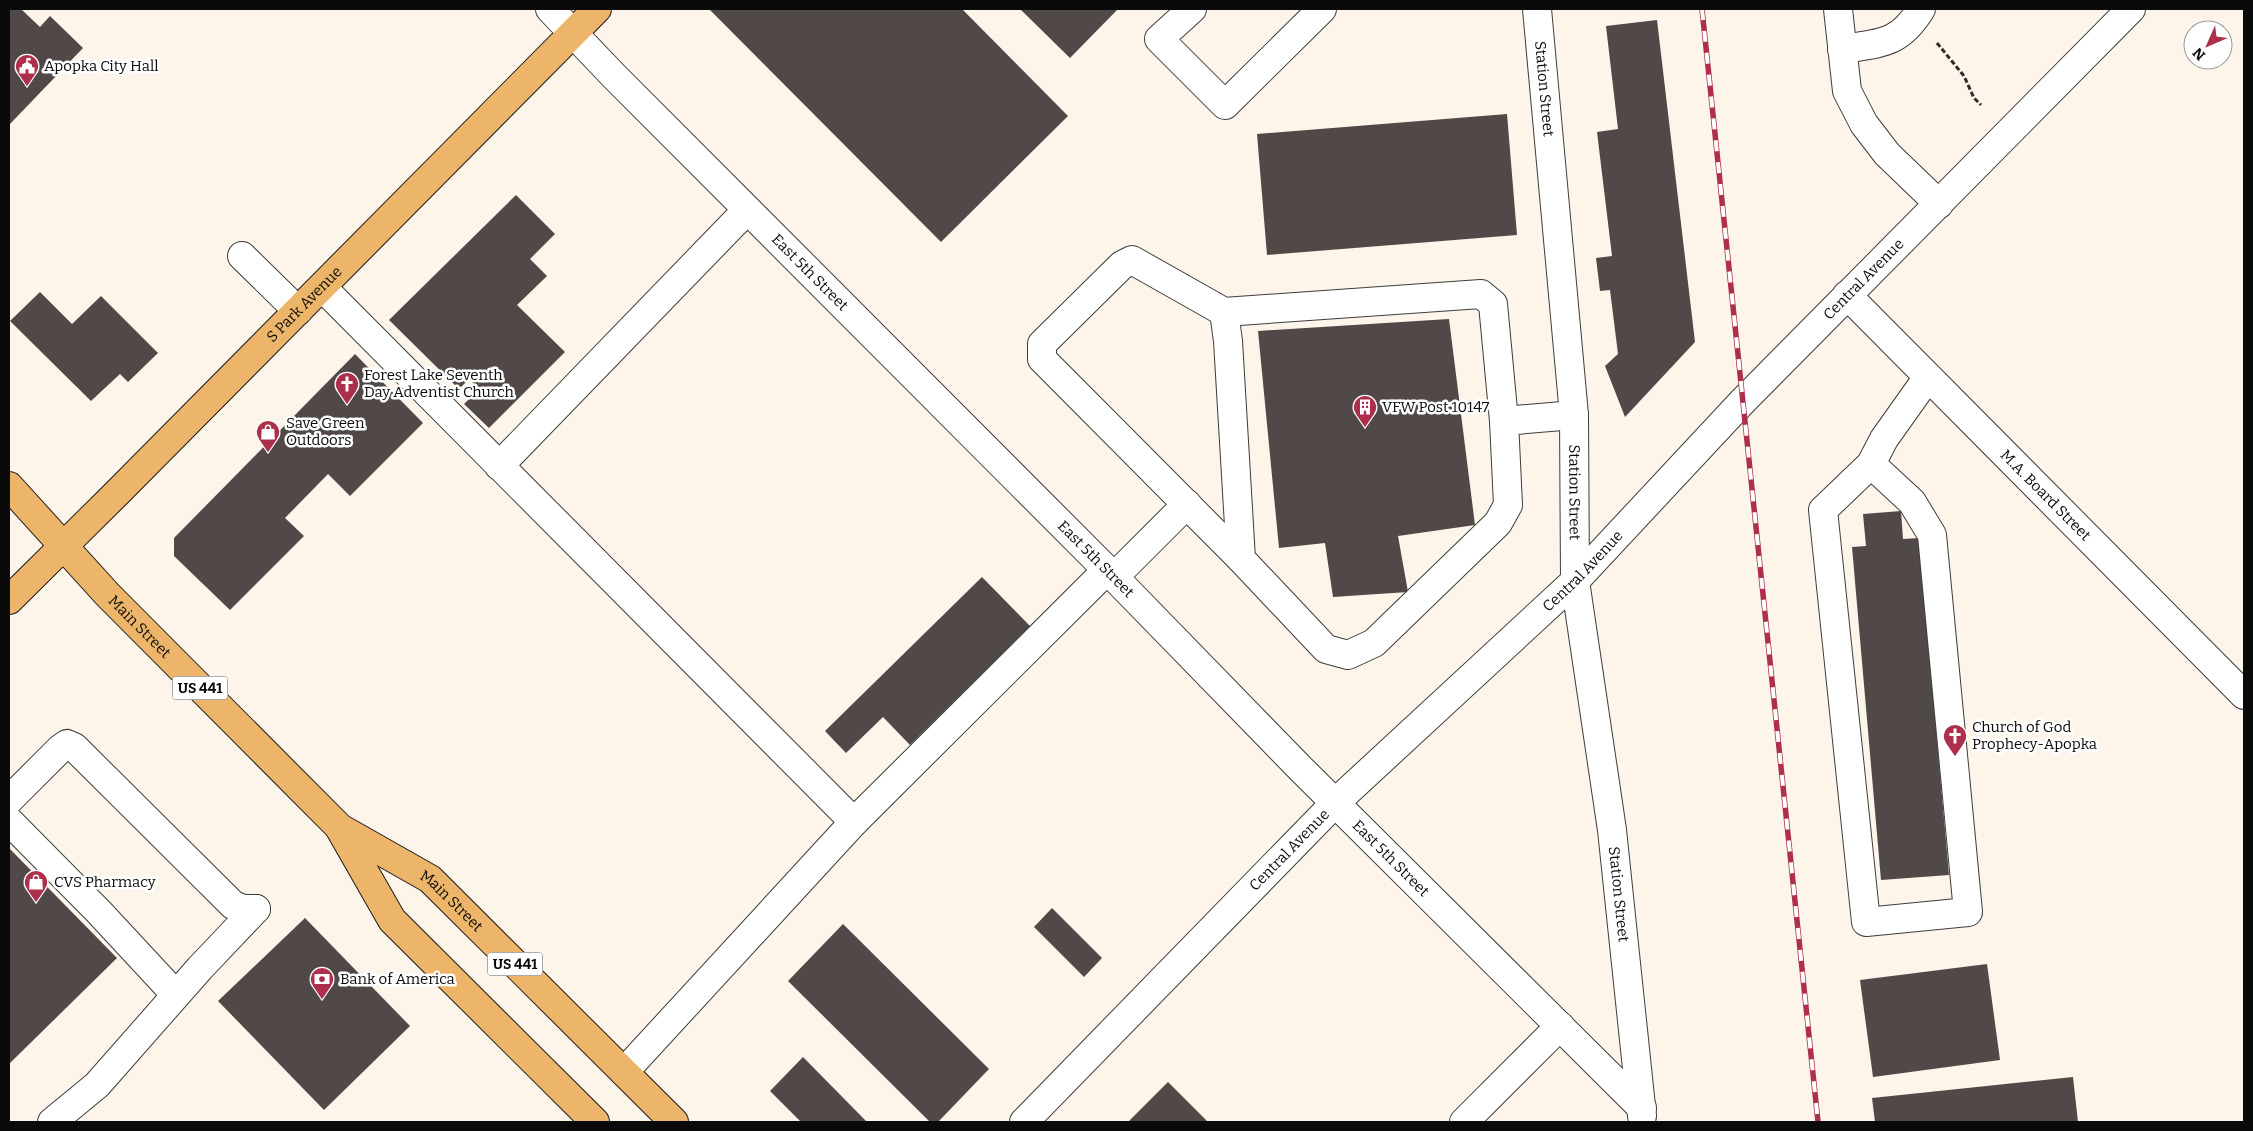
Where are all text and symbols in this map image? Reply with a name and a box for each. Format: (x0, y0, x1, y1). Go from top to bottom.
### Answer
north arrow (2183, 20, 2233, 70)
street label: Station Street (1531, 40, 1558, 138)
text: N (2189, 44, 2209, 64)
public building icon: Apopka City Hall (14, 53, 40, 87)
place label: Apopka City Hall (44, 57, 159, 75)
street label: East 5th Street (768, 230, 852, 315)
street label: Central Avenue (1820, 235, 1908, 324)
street label: S Park Avenue (263, 262, 346, 346)
place label: Forest Lake Seventh Day Adventist Church (364, 366, 514, 401)
church icon: Forest Lake Seventh Day Adventist Church (334, 371, 360, 405)
building icon: VFW Post 10147 (1352, 394, 1378, 428)
place label: VFW Post 10147 (1382, 398, 1490, 416)
place label: Save Green Outdoors (286, 414, 365, 449)
shop icon: Save Green Outdoors (255, 419, 281, 453)
street label: Station Street (1565, 444, 1584, 541)
street label: M.A. Board Street (1997, 446, 2095, 545)
street label: East 5th Street (1054, 517, 1138, 602)
street label: Central Avenue (1539, 527, 1627, 615)
street label: Main Street (105, 592, 175, 662)
road number: US 441 (172, 676, 228, 700)
place label: Church of God Prophecy-Apopka (1972, 718, 2097, 753)
church icon: Church of God Prophecy-Apopka (1942, 723, 1968, 757)
street label: Central Avenue (1246, 805, 1333, 894)
street label: East 5th Street (1349, 816, 1433, 901)
street label: Station Street (1605, 846, 1633, 943)
street label: Main Street (417, 866, 487, 936)
shop icon: CVS Pharmacy (23, 869, 49, 903)
place label: CVS Pharmacy (54, 873, 156, 891)
road number: US 441 (488, 952, 542, 976)
bank icon: Bank of America (309, 966, 335, 1000)
place label: Bank of America (340, 970, 455, 988)

